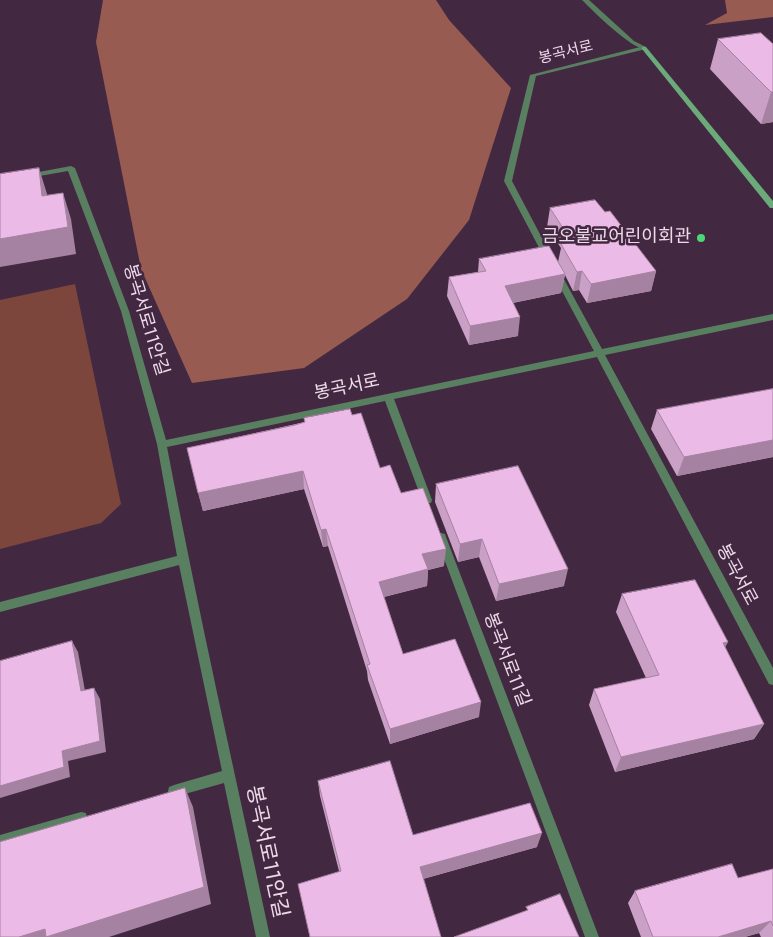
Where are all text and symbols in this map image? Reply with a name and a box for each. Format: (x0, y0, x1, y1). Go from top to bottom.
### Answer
street label: 봉곡서로 (537, 38, 595, 68)
place label: 금오불교어린이회관 (542, 227, 691, 249)
marker: 금오불교어린이회관 (695, 232, 707, 244)
street label: 봉곡서로11안길 (118, 262, 172, 378)
street label: 봉곡서로 (312, 371, 382, 405)
street label: 봉곡서로 (711, 541, 761, 609)
street label: 봉곡서로11길 (478, 610, 534, 710)
street label: 봉곡서로11안길 (240, 783, 292, 921)

